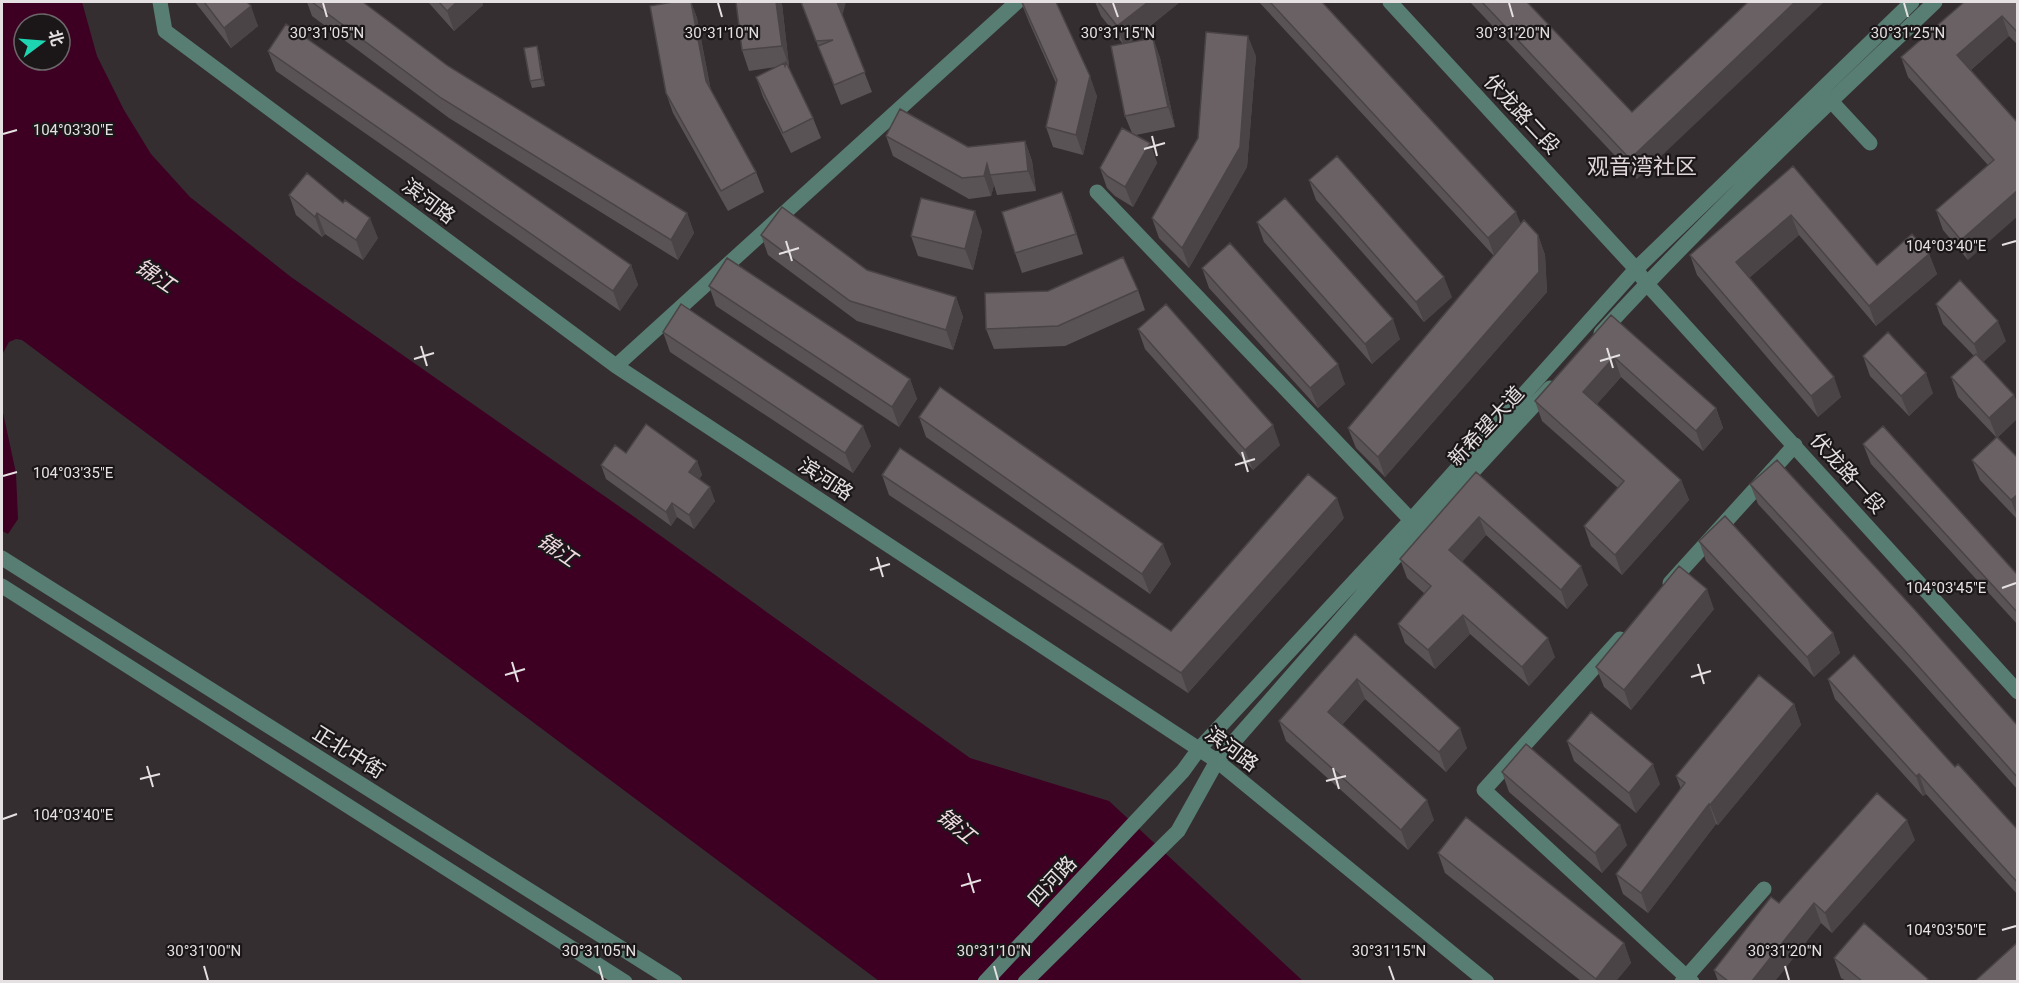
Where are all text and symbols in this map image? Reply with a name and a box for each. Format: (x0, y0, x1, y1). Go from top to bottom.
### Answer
north arrow (12, 12, 72, 72)
text: 30°31'05"N (290, 24, 364, 42)
text: 30°31'10"N (685, 24, 759, 42)
text: 30°31'15"N (1081, 24, 1155, 42)
text: 30°31'20"N (1476, 24, 1550, 42)
text: 30°31'25"N (1871, 24, 1945, 42)
text: 北 (45, 28, 67, 48)
street label: 伏龙路二段 (1479, 69, 1565, 159)
text: 104°03'30"E (33, 121, 114, 139)
district label: 观音湾社区 (1587, 154, 1697, 179)
street label: 滨河路 (398, 173, 460, 229)
text: 104°03'40"E (1906, 237, 1987, 255)
water label: 锦江 (131, 254, 181, 299)
street label: 新希望大道 (1443, 381, 1529, 471)
street label: 伏龙路一段 (1806, 428, 1890, 518)
street label: 滨河路 (794, 453, 858, 505)
text: 104°03'35"E (33, 464, 114, 482)
water label: 锦江 (533, 528, 583, 573)
text: 104°03'45"E (1906, 579, 1987, 597)
street label: 正北中街 (309, 721, 389, 783)
street label: 滨河路 (1201, 721, 1263, 777)
water label: 锦江 (932, 803, 981, 850)
text: 104°03'40"E (33, 806, 114, 824)
street label: 四河路 (1023, 851, 1081, 911)
text: 104°03'50"E (1906, 921, 1987, 939)
text: 30°31'00"N (167, 942, 241, 960)
text: 30°31'05"N (562, 942, 636, 960)
text: 30°31'10"N (957, 942, 1031, 960)
text: 30°31'15"N (1352, 942, 1426, 960)
text: 30°31'20"N (1748, 942, 1822, 960)

